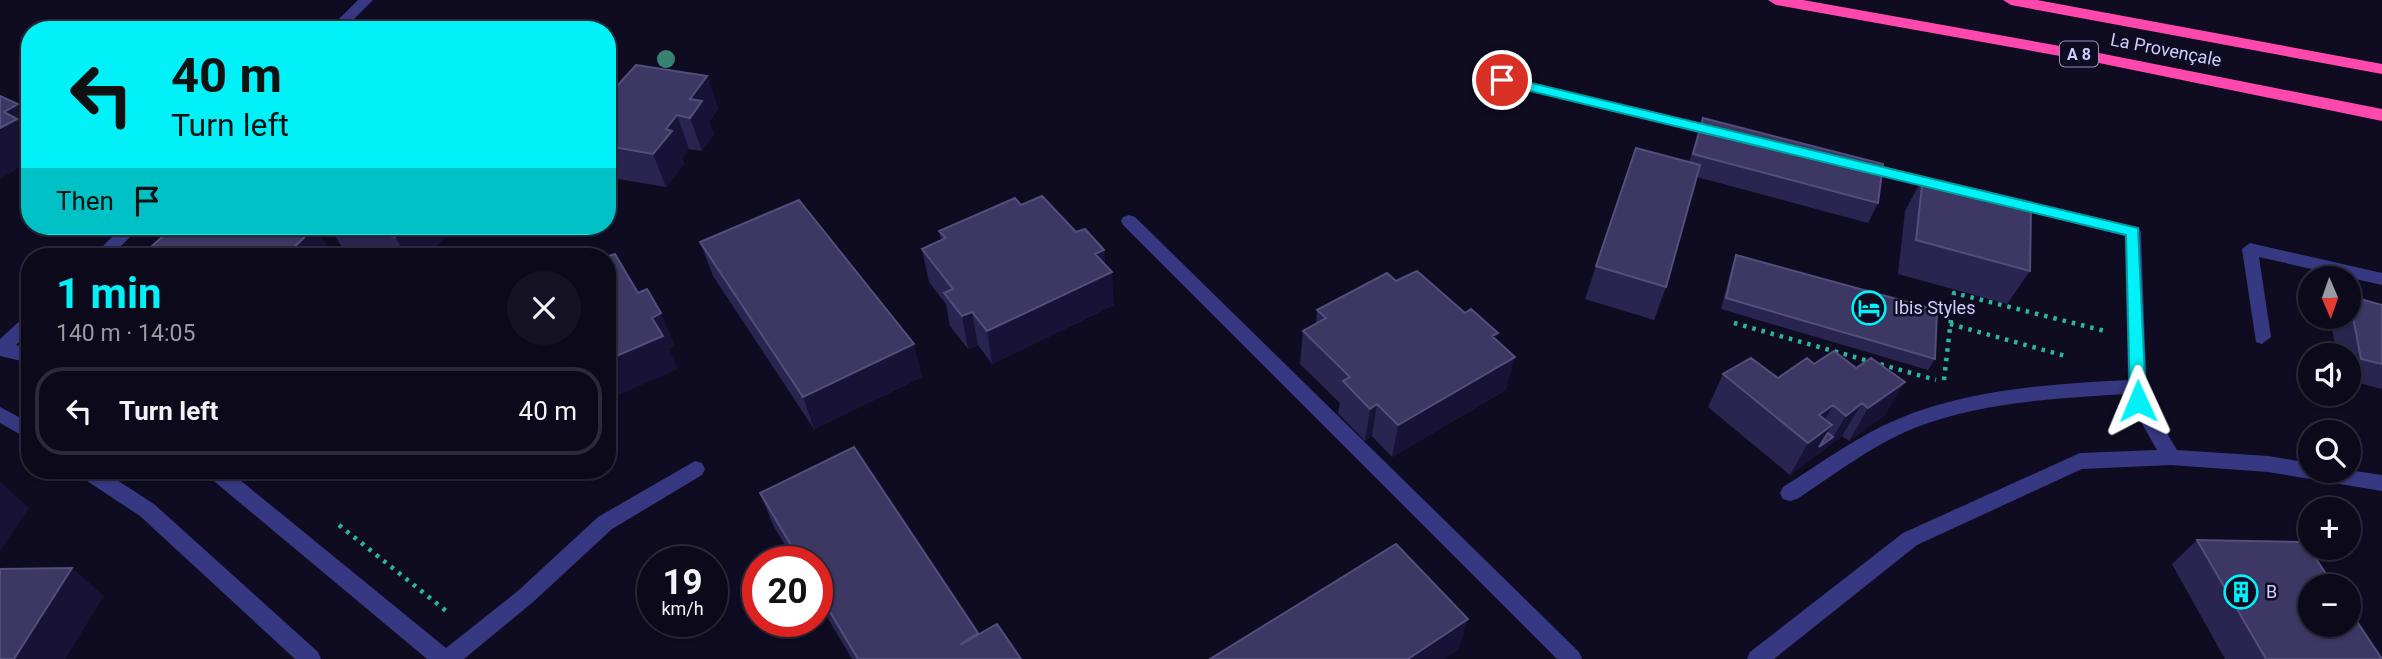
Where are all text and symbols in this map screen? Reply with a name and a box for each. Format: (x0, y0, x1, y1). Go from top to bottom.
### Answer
street label: La Provençale (2109, 28, 2223, 71)
road number: A 8 (2060, 42, 2098, 66)
text: 40 m (171, 47, 282, 104)
icon: left (56, 49, 147, 140)
pin (1472, 50, 1532, 110)
icon: arrive (1483, 61, 1521, 99)
text: Turn left (171, 106, 289, 144)
icon: arrive (128, 182, 166, 220)
text: Then (56, 186, 114, 216)
north arrow (2298, 266, 2361, 329)
map controls (2298, 266, 2361, 637)
text: 1 min (56, 269, 162, 318)
button: close (507, 271, 581, 345)
hotel icon: Ibis Styles (1850, 289, 1888, 327)
place label: Ibis Styles (1894, 297, 1975, 318)
text: 140 m · 14:05 (56, 320, 195, 347)
button: sound (2298, 343, 2361, 406)
position arrow (2101, 364, 2175, 438)
icon: left (60, 392, 98, 430)
text: Turn left (119, 396, 218, 426)
text: 40 m (519, 396, 577, 426)
button: search (2298, 420, 2361, 483)
button: + (2298, 497, 2361, 560)
speed limit sign: 20 (742, 546, 833, 637)
text: 19 (662, 562, 703, 603)
building icon: B (2222, 573, 2260, 611)
button: − (2298, 574, 2361, 637)
place label: B (2266, 581, 2277, 602)
text: km/h (661, 598, 704, 619)

